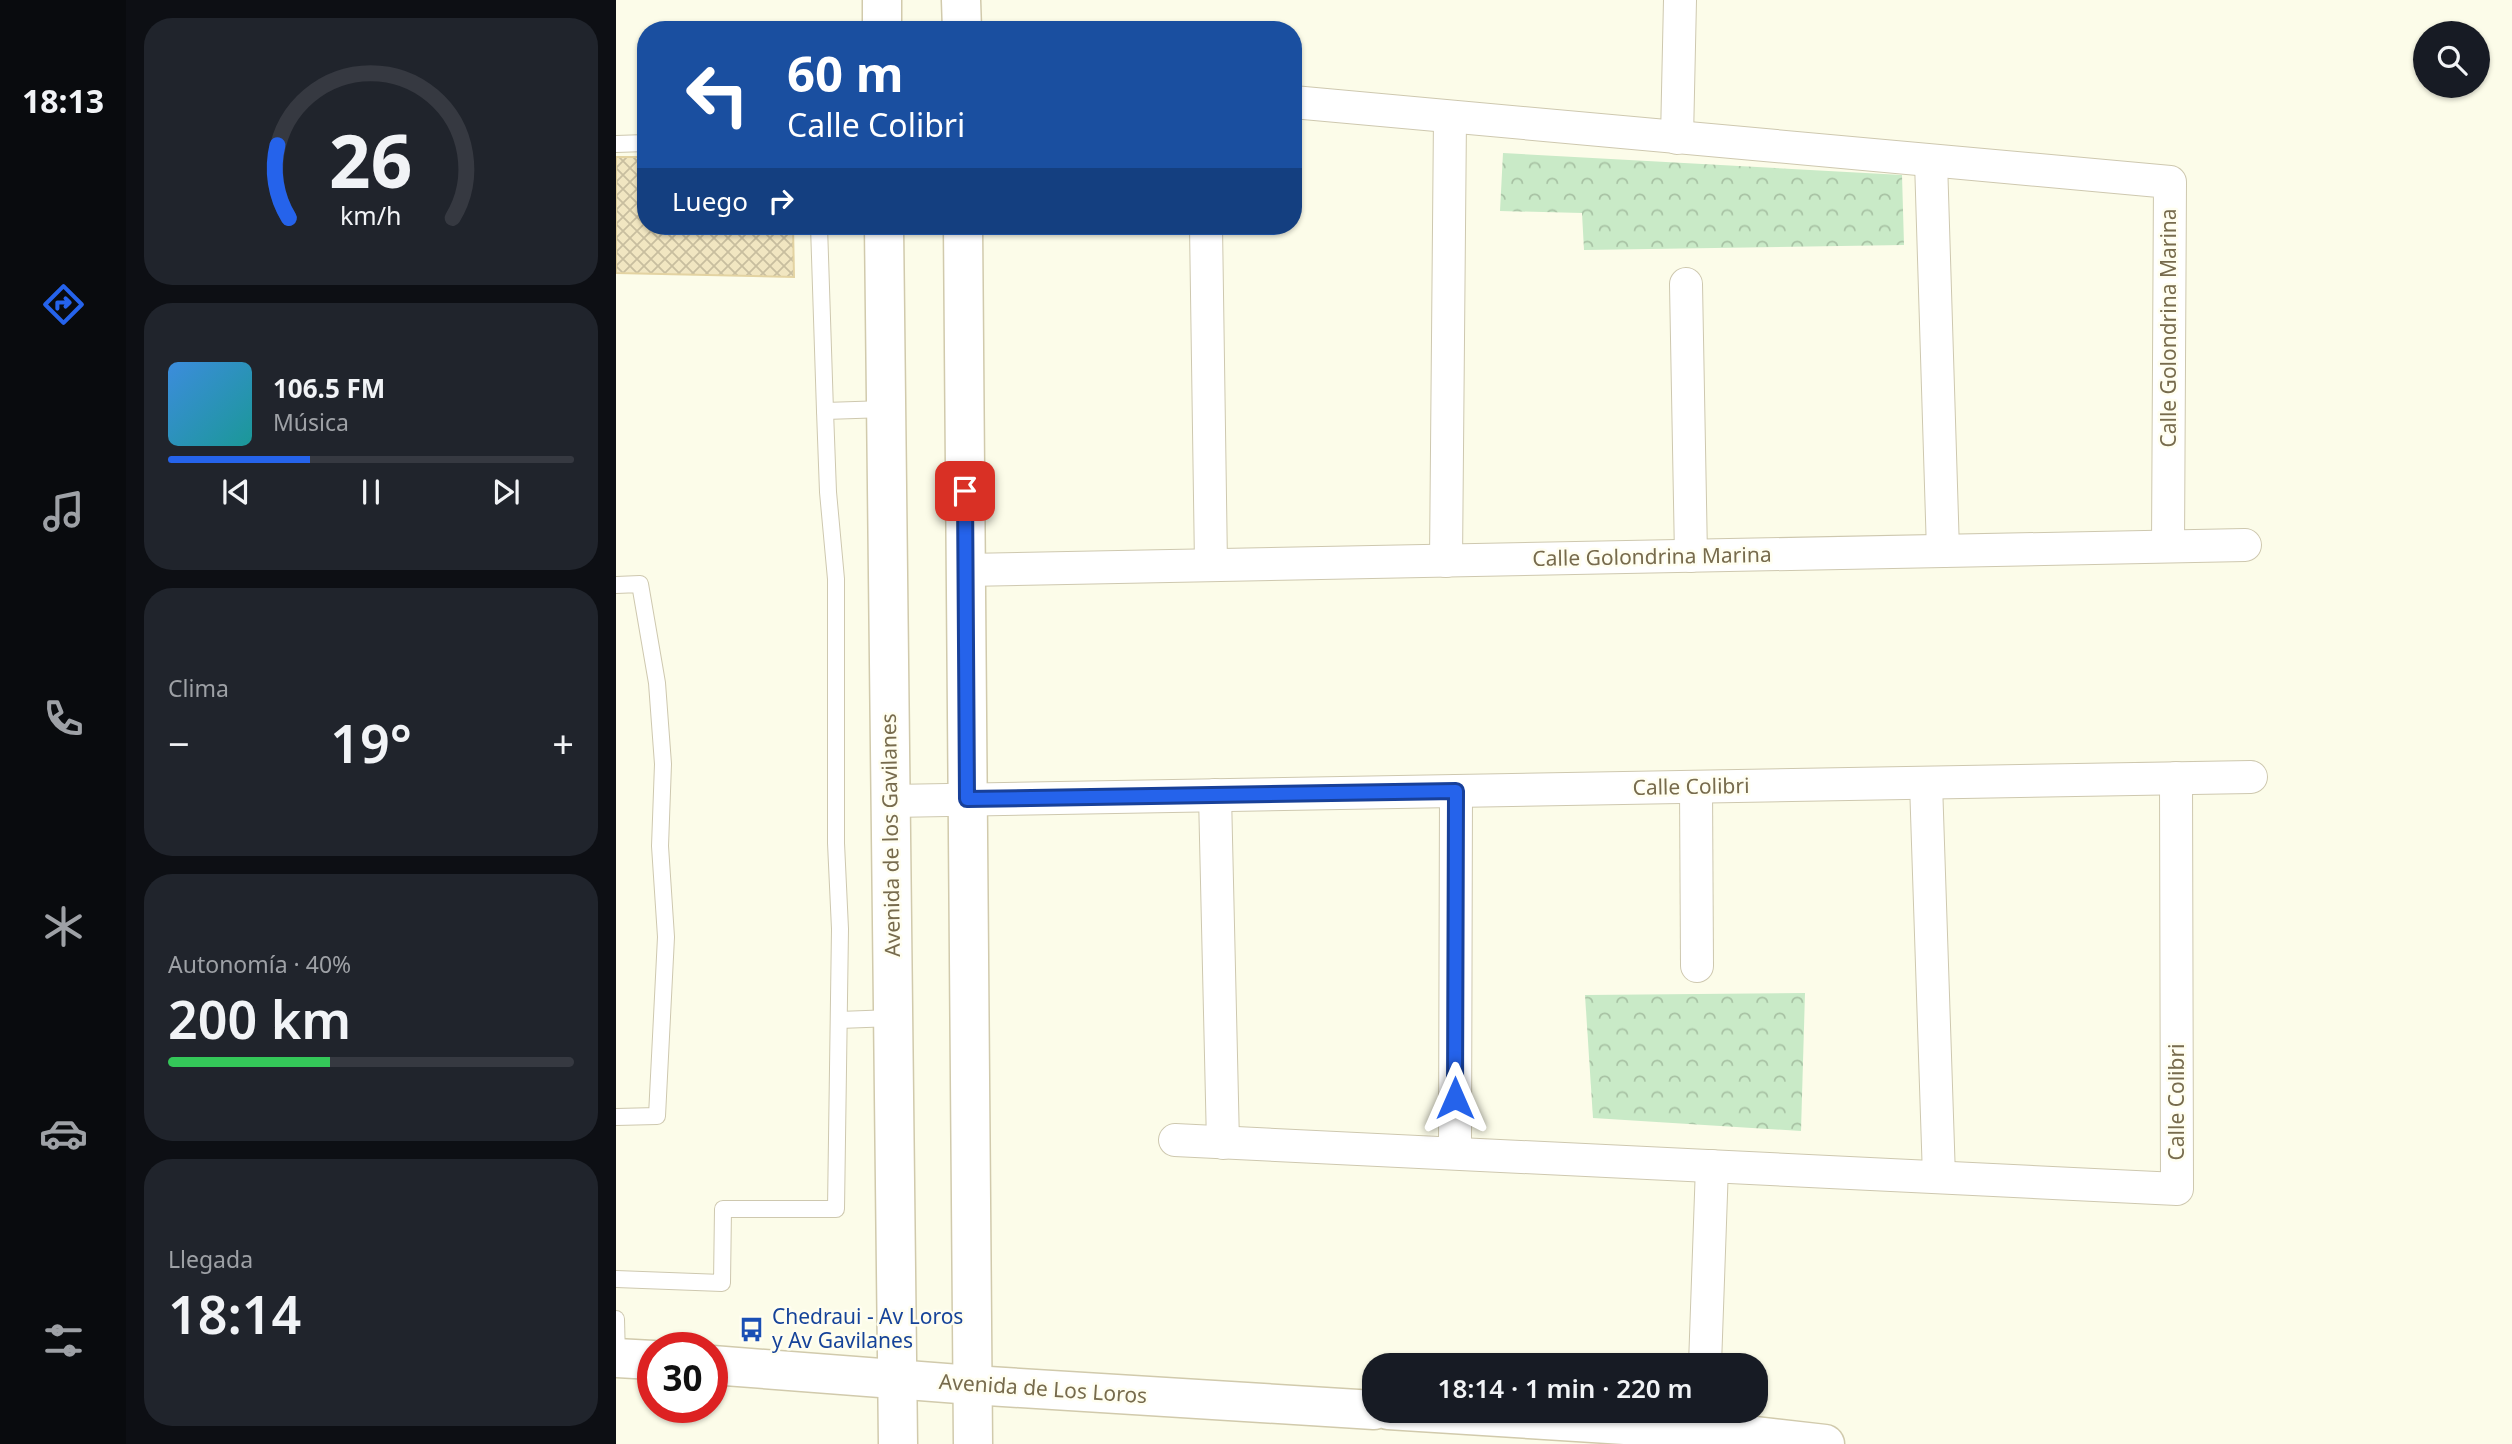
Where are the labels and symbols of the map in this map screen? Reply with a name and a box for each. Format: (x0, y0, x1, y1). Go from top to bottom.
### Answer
street label: Calle Golondrina Marina (2154, 208, 2182, 448)
pin (935, 461, 995, 521)
street label: Calle Golondrina Marina (1532, 540, 1772, 572)
street label: Avenida de los Gavilanes (874, 713, 906, 957)
street label: Calle Colibri (1632, 771, 1750, 801)
street label: Calle Colibri (2162, 1043, 2190, 1161)
position arrow (1418, 1061, 1492, 1135)
place label: Chedraui - Av Loros y Av Gavilanes (772, 1302, 963, 1354)
bus stop icon: Chedraui - Av Loros y Av Gavilanes (738, 1315, 766, 1343)
speed limit sign: 30 (637, 1332, 728, 1423)
street label: Avenida de Los Loros (938, 1367, 1148, 1409)

